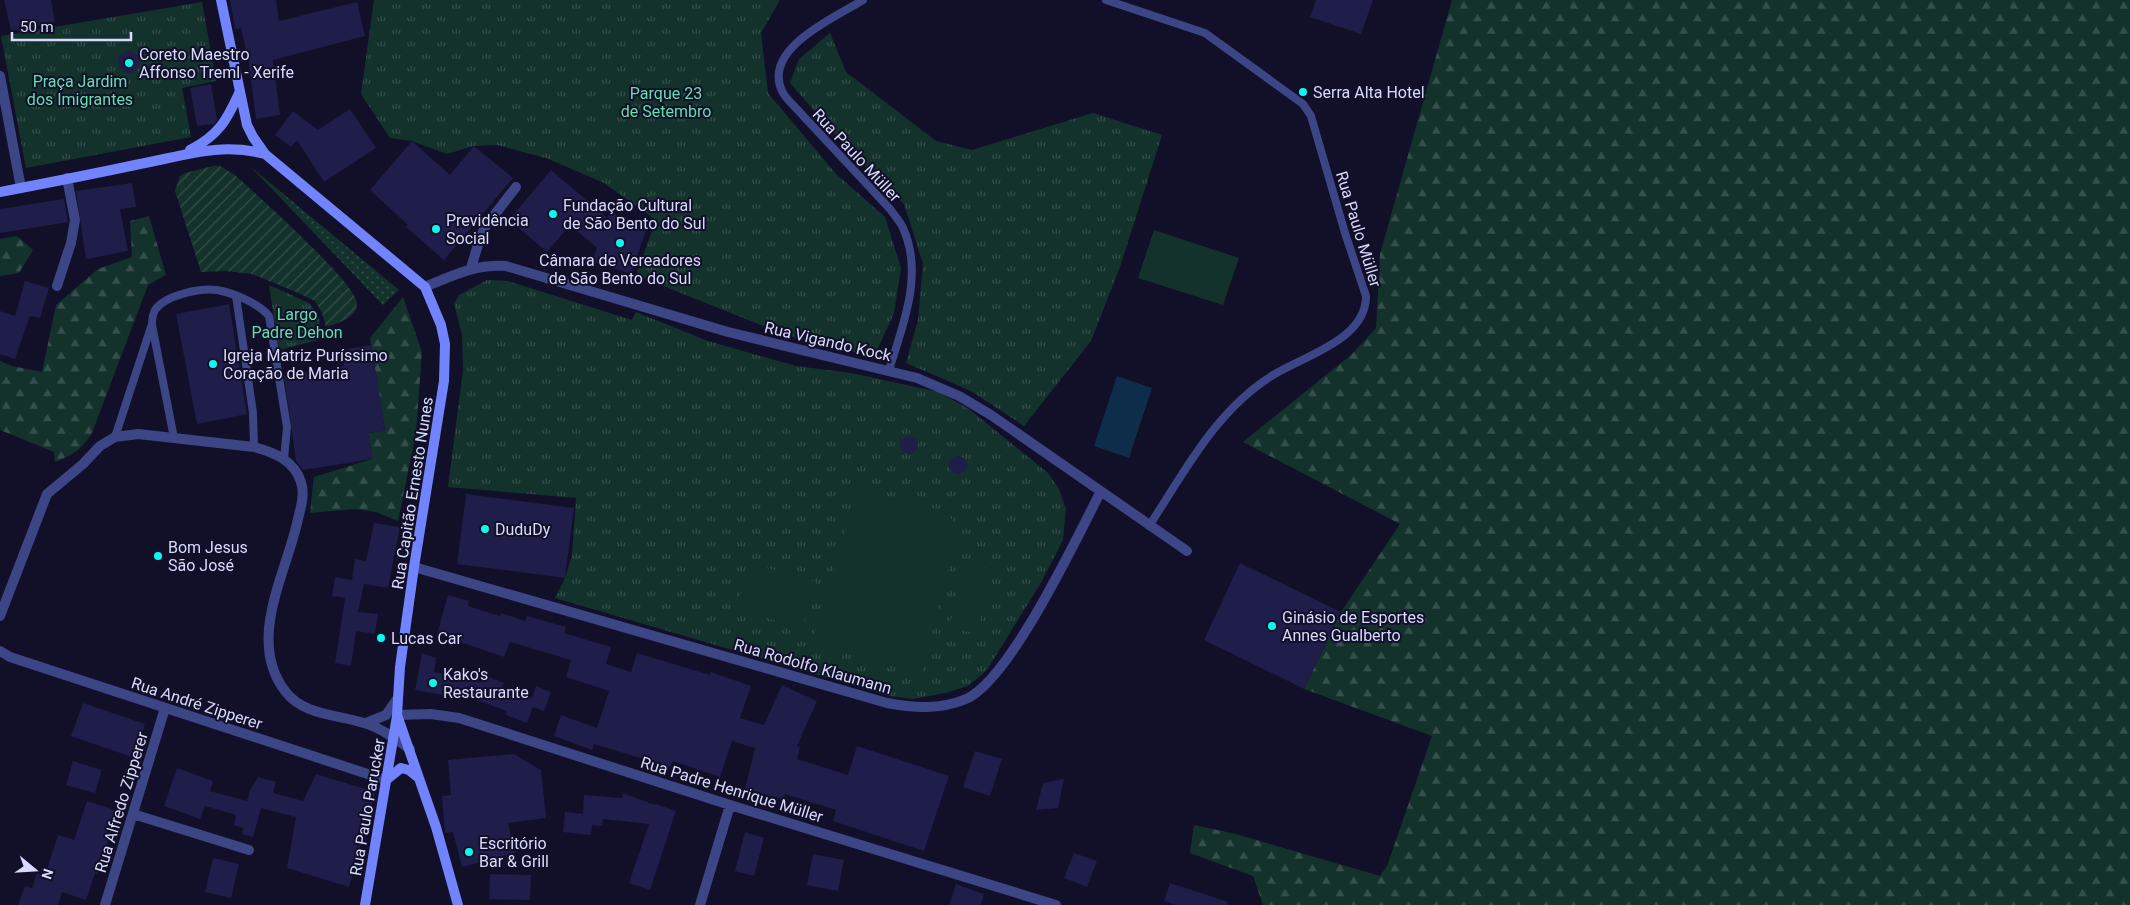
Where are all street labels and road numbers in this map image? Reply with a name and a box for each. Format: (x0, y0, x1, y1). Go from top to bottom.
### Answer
street label: Rua Paulo Müller (809, 105, 905, 206)
street label: Rua Paulo Müller (1332, 169, 1385, 290)
street label: Rua Vigando Kock (763, 318, 894, 366)
street label: Rua Capitão Ernesto Nunes (388, 396, 437, 591)
street label: Rua Rodolfo Klaumann (732, 635, 894, 698)
street label: Rua André Zipperer (129, 673, 265, 734)
street label: Rua Alfredo Zipperer (91, 729, 152, 875)
street label: Rua Paulo Parucker (346, 736, 389, 877)
street label: Rua Padre Henrique Müller (638, 753, 826, 826)

